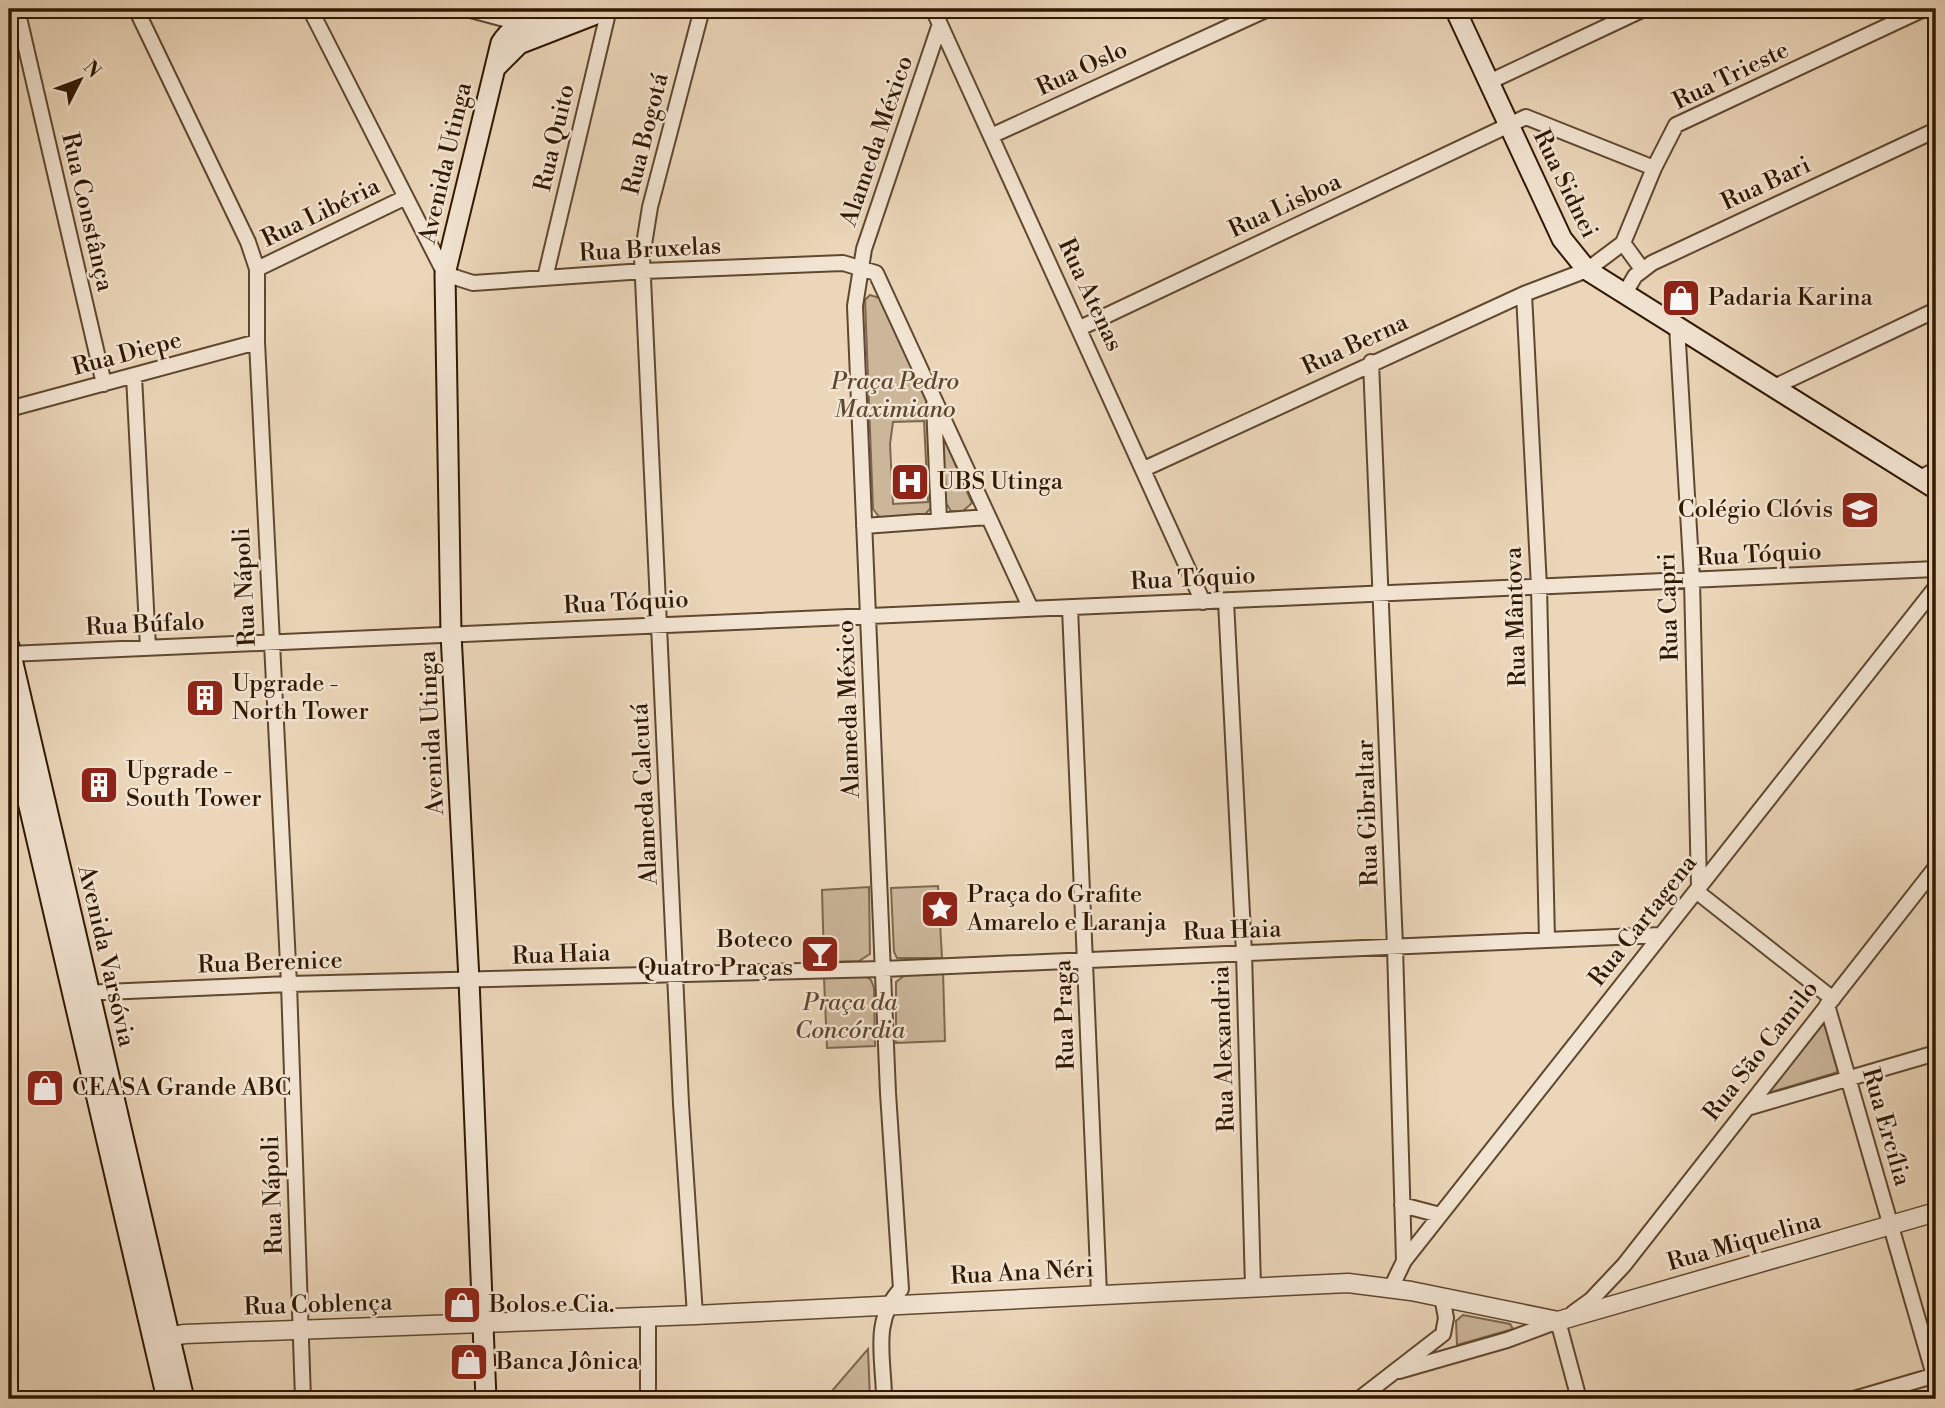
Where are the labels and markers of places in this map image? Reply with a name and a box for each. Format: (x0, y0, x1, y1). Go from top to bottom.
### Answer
shop icon: Padaria Karina (1660, 277, 1702, 319)
place label: Padaria Karina (1708, 283, 1874, 313)
hospital icon: UBS Utinga (889, 461, 931, 503)
place label: UBS Utinga (937, 467, 1064, 497)
school or university icon: Colégio Clóvis (1839, 489, 1881, 531)
place label: Colégio Clóvis (1678, 495, 1833, 525)
place label: Upgrade - North Tower (232, 669, 369, 727)
building icon: Upgrade - North Tower (184, 677, 226, 719)
place label: Upgrade - South Tower (126, 756, 262, 814)
building icon: Upgrade - South Tower (78, 764, 120, 806)
place label: Praça do Grafite Amarelo e Laranja (966, 880, 1167, 938)
place icon: Praça do Grafite Amarelo e Laranja (919, 888, 961, 930)
place label: Boteco Quatro Praças (638, 925, 793, 983)
bar icon: Boteco Quatro Praças (799, 933, 841, 975)
shop icon: CEASA Grande ABC (24, 1067, 66, 1109)
place label: CEASA Grande ABC (72, 1073, 291, 1103)
shop icon: Bolos e Cia. (441, 1284, 483, 1326)
place label: Bolos e Cia. (488, 1290, 614, 1320)
shop icon: Banca Jônica (448, 1341, 490, 1383)
place label: Banca Jônica (495, 1347, 640, 1377)

